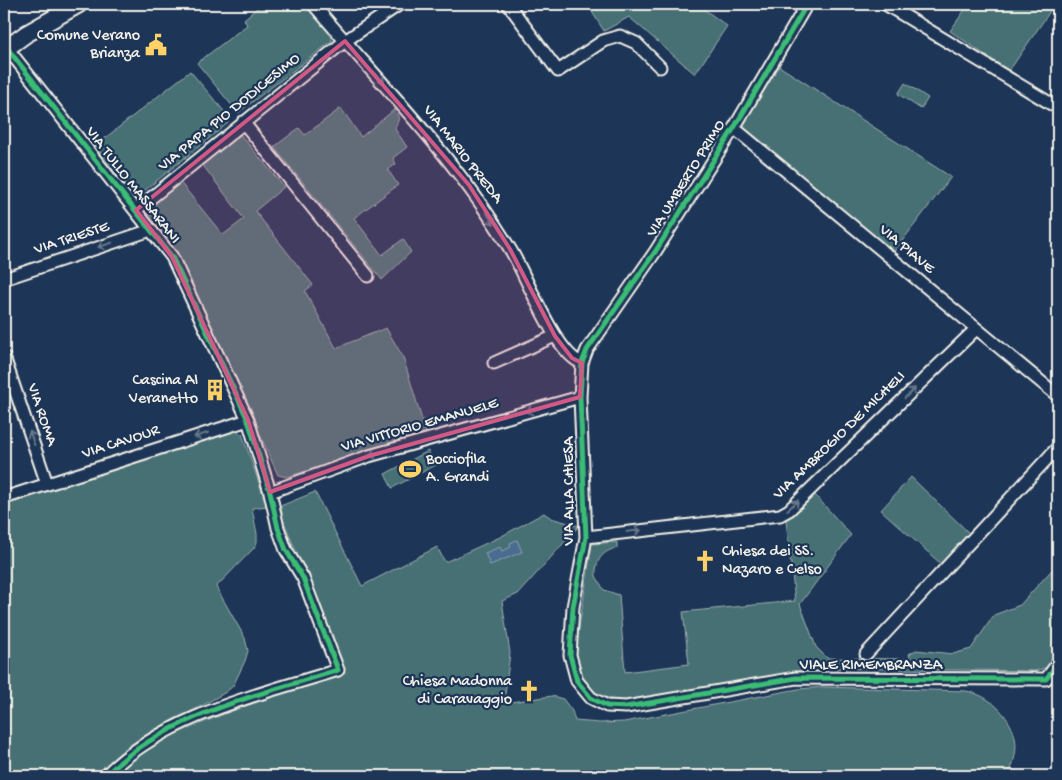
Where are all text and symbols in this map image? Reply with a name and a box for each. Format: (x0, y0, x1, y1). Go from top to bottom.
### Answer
place label: Comune Verano Brianza (37, 27, 141, 64)
public building icon: Comune Verano Brianza (143, 32, 169, 58)
street label: VIA PAPA PIO DODICESIMO (154, 50, 305, 177)
one-way arrow (373, 70, 385, 83)
street label: VIA MARIO PREDA (417, 101, 507, 209)
street label: VIA UMBERTO PRIMO (643, 117, 731, 242)
street label: VIA TULLO MASSARANI (80, 123, 184, 248)
one-way arrow (485, 210, 495, 224)
street label: VIA TRIESTE (31, 218, 113, 260)
street label: VIA PIAVE (873, 221, 939, 279)
one-way arrow (97, 241, 113, 251)
street label: VIA AMBROGIO DE MICHELI (769, 368, 910, 505)
place label: Cascina Al Veranetto (128, 372, 198, 409)
building icon: Cascina Al Veranetto (202, 377, 228, 403)
street label: VIA ROMA (21, 380, 61, 450)
one-way arrow (903, 387, 916, 399)
street label: VIA VITTORIO EMANUELE (338, 394, 502, 458)
one-way arrow (525, 406, 541, 416)
street label: VIA CAVOUR (79, 421, 163, 465)
one-way arrow (26, 430, 36, 446)
one-way arrow (193, 430, 209, 440)
street label: VIA ALLA CHIESA (561, 435, 580, 546)
one-way arrow (369, 450, 385, 459)
place label: Bocciofila A. Grandi (425, 451, 489, 488)
sports icon: Bocciofila A. Grandi (397, 456, 423, 482)
one-way arrow (786, 500, 799, 511)
one-way arrow (626, 526, 642, 536)
place label: Chiesa dei SS. Nazaro e Celso (722, 543, 822, 580)
church icon: Chiesa dei SS. Nazaro e Celso (692, 548, 718, 574)
street label: VIALE RIMEMBRANZA (799, 657, 944, 676)
place label: Chiesa Madonna di Caravaggio (403, 673, 513, 710)
church icon: Chiesa Madonna di Caravaggio (516, 678, 542, 704)

